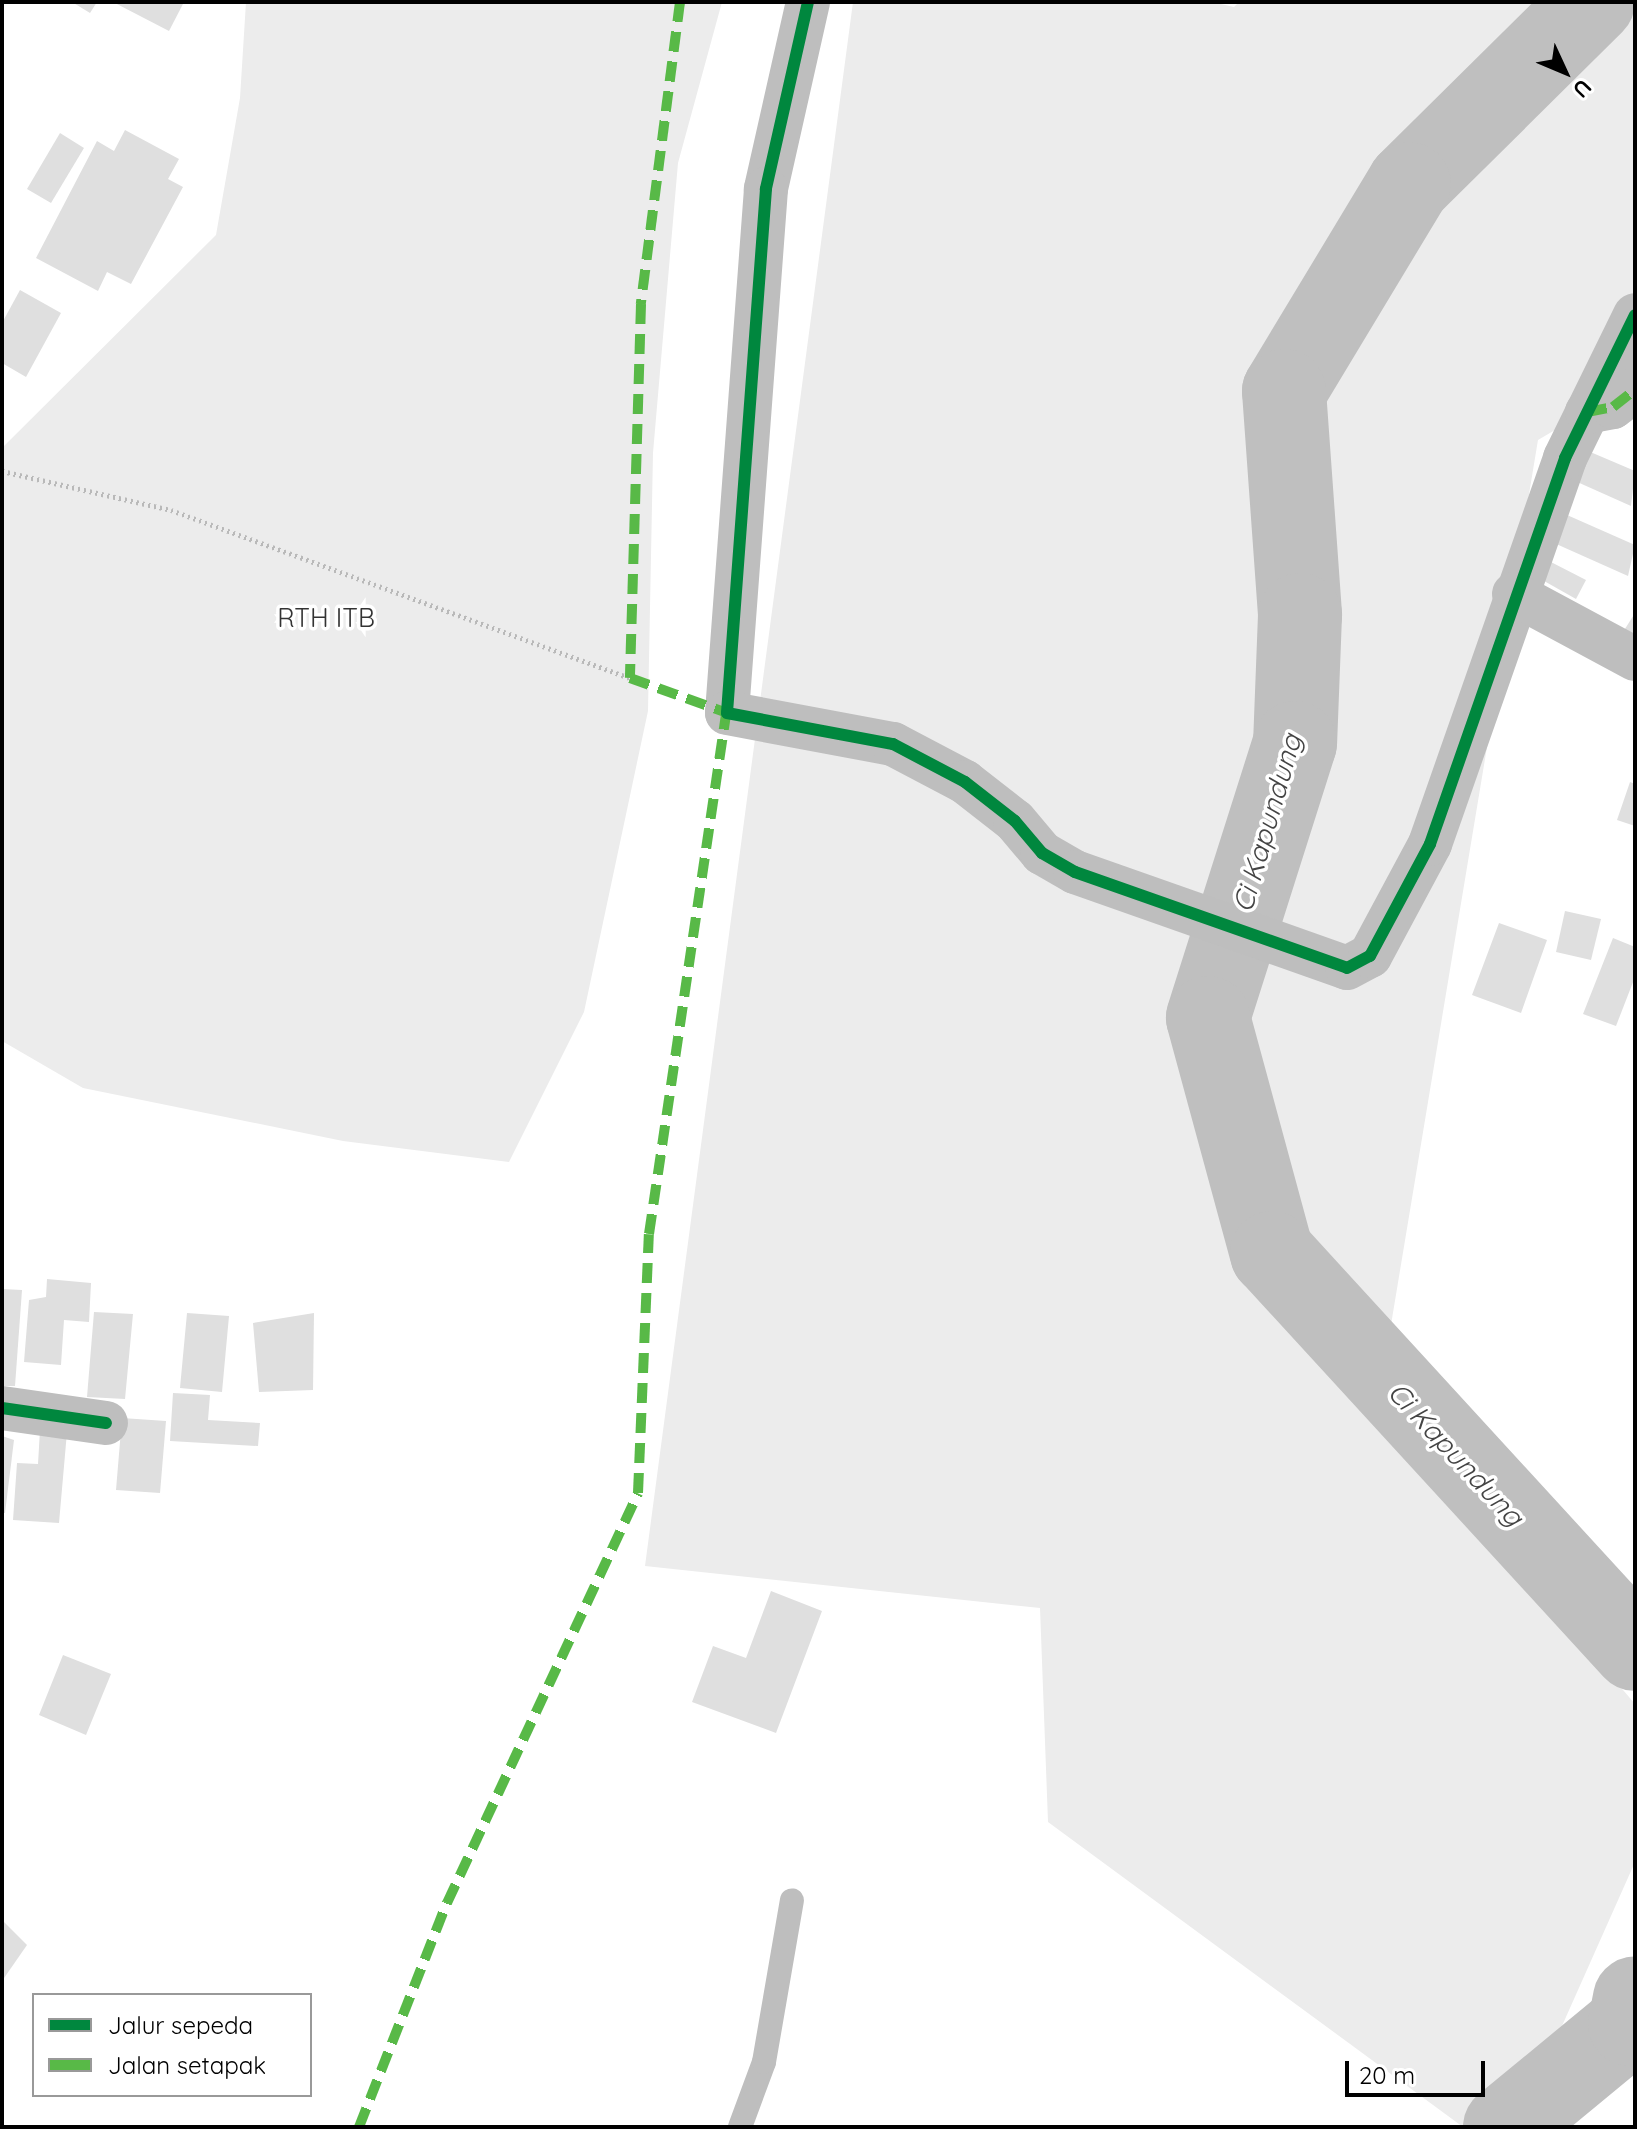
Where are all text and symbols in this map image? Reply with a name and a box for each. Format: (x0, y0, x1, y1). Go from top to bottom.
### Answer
north arrow (1525, 32, 1605, 112)
text: U (1567, 73, 1598, 104)
park label: RTH ITB (277, 602, 375, 634)
water label: Ci Kapundung (1226, 730, 1308, 916)
water label: Ci Kapundung (1381, 1375, 1531, 1533)
legend (32, 1993, 312, 2097)
text: Jalur sepeda (108, 2010, 253, 2040)
scale bar (1349, 2045, 1489, 2095)
text: Jalan setapak (108, 2050, 266, 2080)
text: 20 m (1359, 2060, 1415, 2090)

